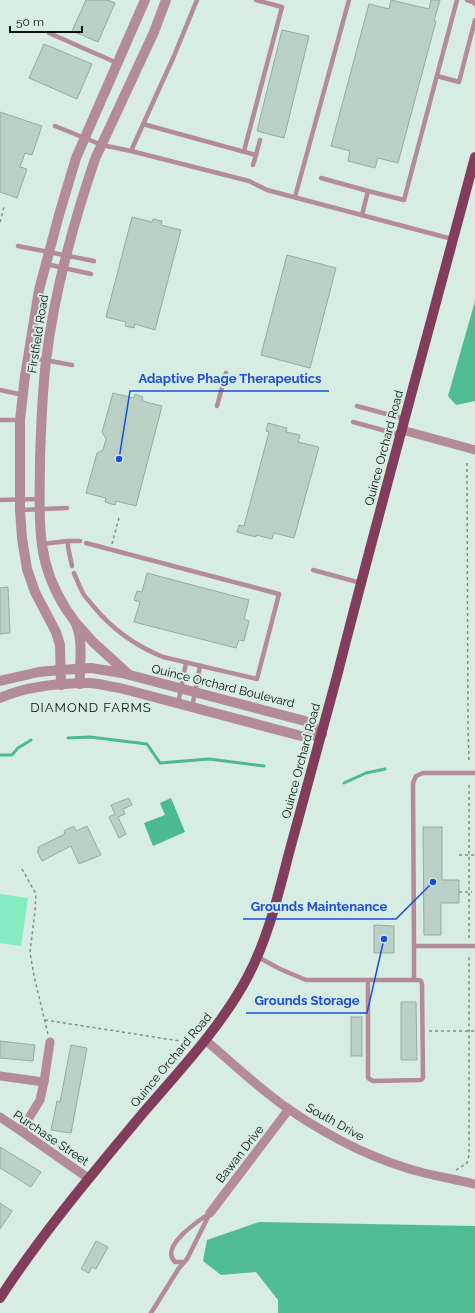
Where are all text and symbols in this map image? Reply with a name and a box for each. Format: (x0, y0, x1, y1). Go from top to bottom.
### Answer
scale bar (10, 8, 82, 34)
text: 50 m (16, 15, 44, 29)
street label: Firstfield Road (25, 294, 51, 374)
callout: Adaptive Phage Therapeutics (130, 366, 329, 391)
text: Adaptive Phage Therapeutics (138, 371, 322, 386)
street label: Quince Orchard Road (362, 389, 406, 507)
street label: Quince Orchard Boulevard (150, 661, 296, 711)
district label: DIAMOND FARMS (30, 700, 152, 715)
street label: Quince Orchard Road (279, 702, 323, 820)
callout: Grounds Maintenance (243, 894, 396, 919)
text: Grounds Maintenance (251, 899, 388, 914)
callout: Grounds Storage (246, 988, 367, 1013)
text: Grounds Storage (254, 993, 360, 1008)
street label: Quince Orchard Road (127, 1010, 215, 1110)
street label: South Drive (304, 1100, 366, 1144)
street label: Purchase Street (11, 1108, 91, 1168)
street label: Bawan Drive (213, 1122, 267, 1186)

